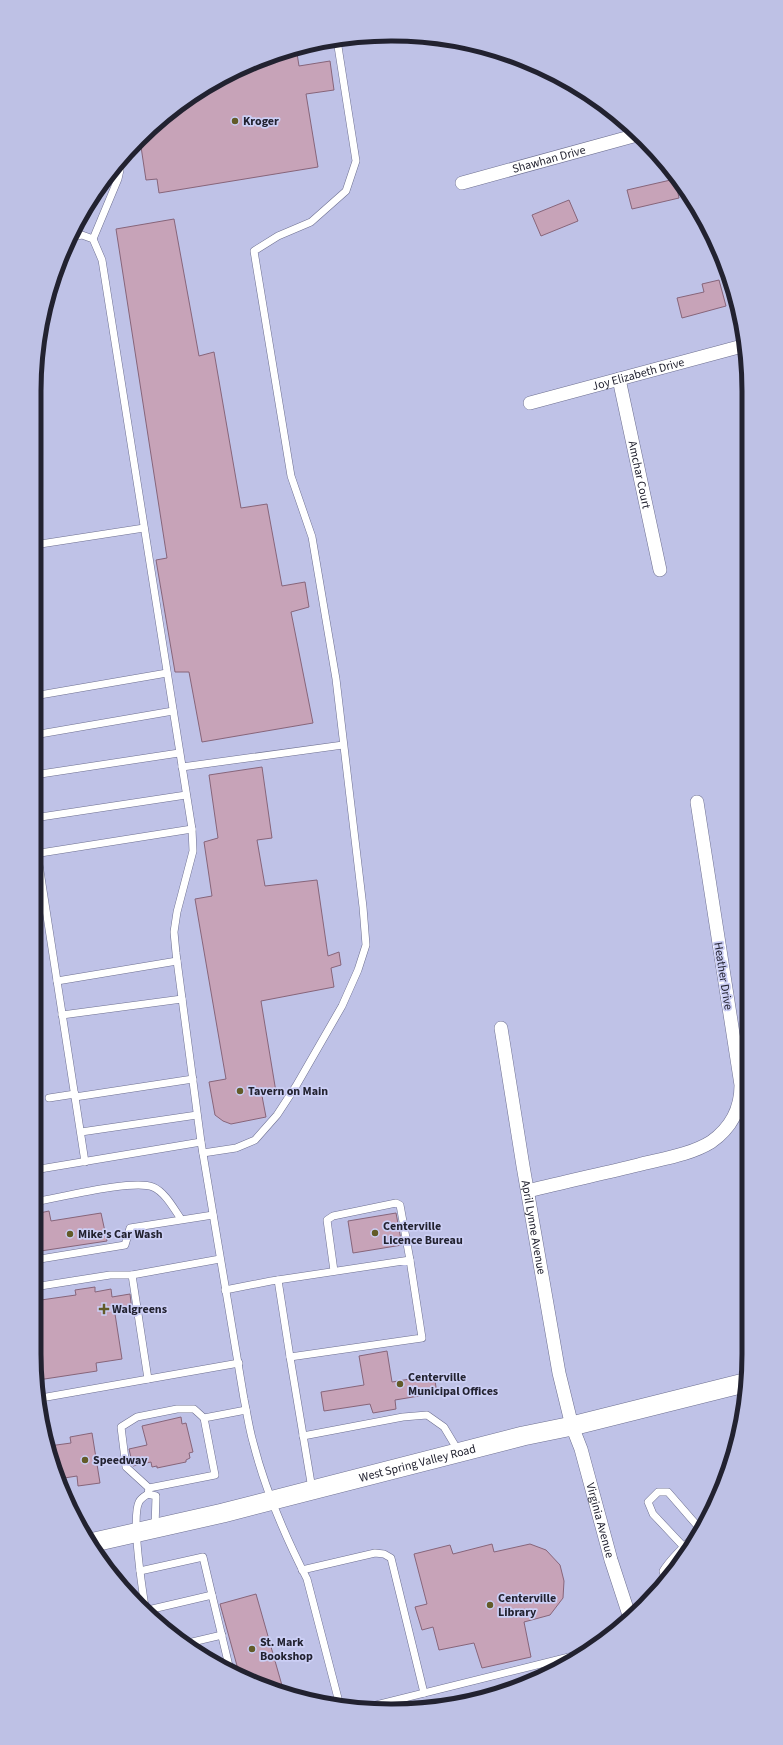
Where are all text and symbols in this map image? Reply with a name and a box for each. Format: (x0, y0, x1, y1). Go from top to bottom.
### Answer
place label: Kroger (243, 113, 279, 130)
marker: Kroger (230, 116, 240, 126)
street label: Shawhan Drive (510, 141, 587, 177)
street label: Joy Elizabeth Drive (590, 353, 686, 394)
street label: Amchar Court (624, 439, 655, 510)
street label: Heather Drive (709, 941, 737, 1011)
place label: Tavern on Main (248, 1083, 328, 1100)
marker: Tavern on Main (235, 1086, 245, 1096)
street label: April Lynne Avenue (517, 1179, 550, 1276)
place label: Centerville Licence Bureau (383, 1218, 463, 1249)
place label: Mike's Car Wash (78, 1226, 163, 1243)
marker: Centerville Licence Bureau (370, 1228, 380, 1238)
marker: Mike's Car Wash (65, 1229, 75, 1239)
place label: Walgreens (112, 1301, 167, 1318)
marker: Walgreens (99, 1304, 109, 1314)
place label: Centerville Municipal Offices (408, 1369, 498, 1400)
marker: Centerville Municipal Offices (395, 1379, 405, 1389)
street label: West Spring Valley Road (357, 1440, 478, 1486)
place label: Speedway (93, 1452, 148, 1469)
marker: Speedway (80, 1455, 90, 1465)
street label: Virginia Avenue (582, 1481, 619, 1560)
place label: Centerville Library (498, 1590, 556, 1621)
marker: Centerville Library (485, 1600, 495, 1610)
place label: St. Mark Bookshop (260, 1634, 313, 1665)
marker: St. Mark Bookshop (247, 1644, 257, 1654)

